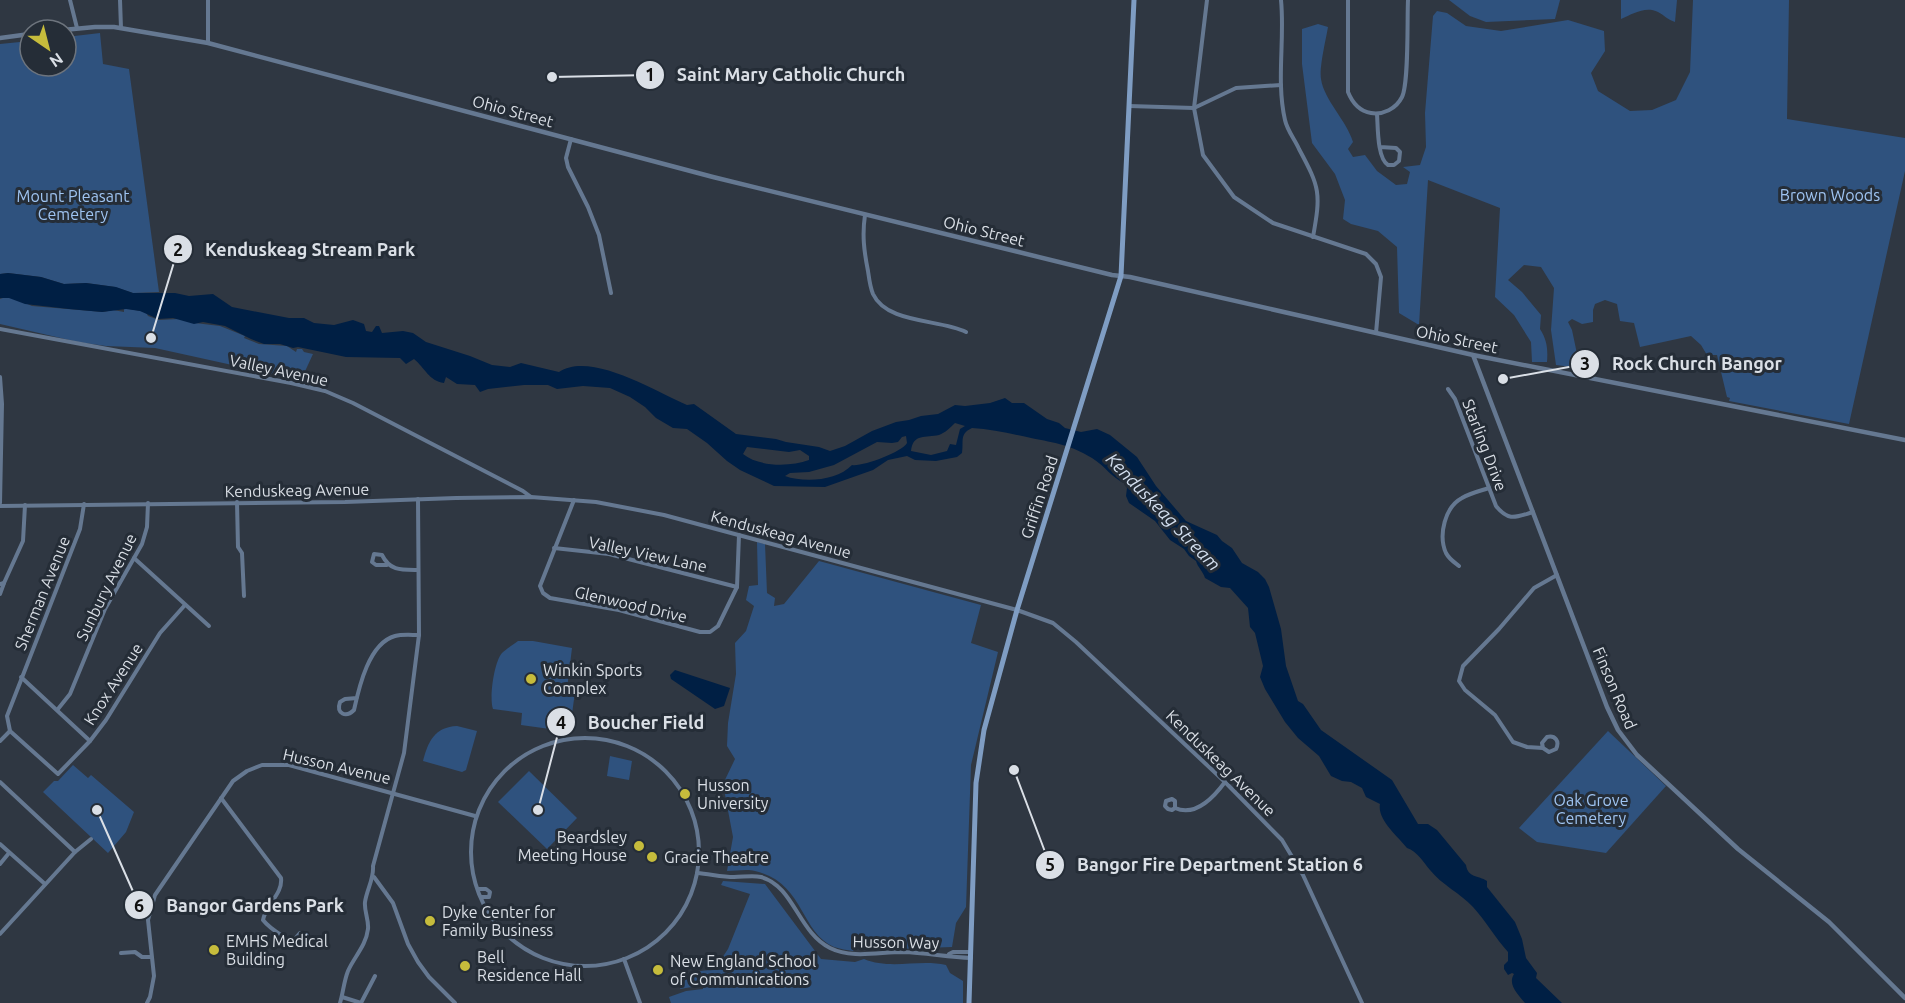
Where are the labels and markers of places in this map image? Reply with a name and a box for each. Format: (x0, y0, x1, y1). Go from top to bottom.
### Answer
callout: Saint Mary Catholic Church (635, 57, 917, 93)
callout: Kenduskeag Stream Park (163, 231, 427, 267)
callout: Rock Church Bangor (1570, 346, 1794, 382)
place label: Winkin Sports Complex (543, 661, 642, 697)
marker: Winkin Sports Complex (524, 672, 538, 686)
callout: Boucher Field (546, 704, 716, 740)
place label: Husson University (697, 776, 769, 812)
marker: Husson University (678, 787, 692, 801)
place label: Beardsley Meeting House (518, 828, 627, 864)
marker: Beardsley Meeting House (632, 839, 646, 853)
callout: Bangor Fire Department Station 6 (1035, 847, 1375, 883)
place label: Gracie Theatre (664, 848, 769, 866)
marker: Gracie Theatre (645, 850, 659, 864)
callout: Bangor Gardens Park (124, 887, 355, 923)
place label: Dyke Center for Family Business (442, 903, 555, 939)
marker: Dyke Center for Family Business (423, 914, 437, 928)
place label: EMHS Medical Building (226, 932, 328, 968)
marker: EMHS Medical Building (207, 943, 221, 957)
place label: Bell Residence Hall (477, 948, 582, 984)
place label: New England School of Communications (670, 952, 816, 988)
marker: Bell Residence Hall (458, 959, 472, 973)
marker: New England School of Communications (651, 963, 665, 977)

